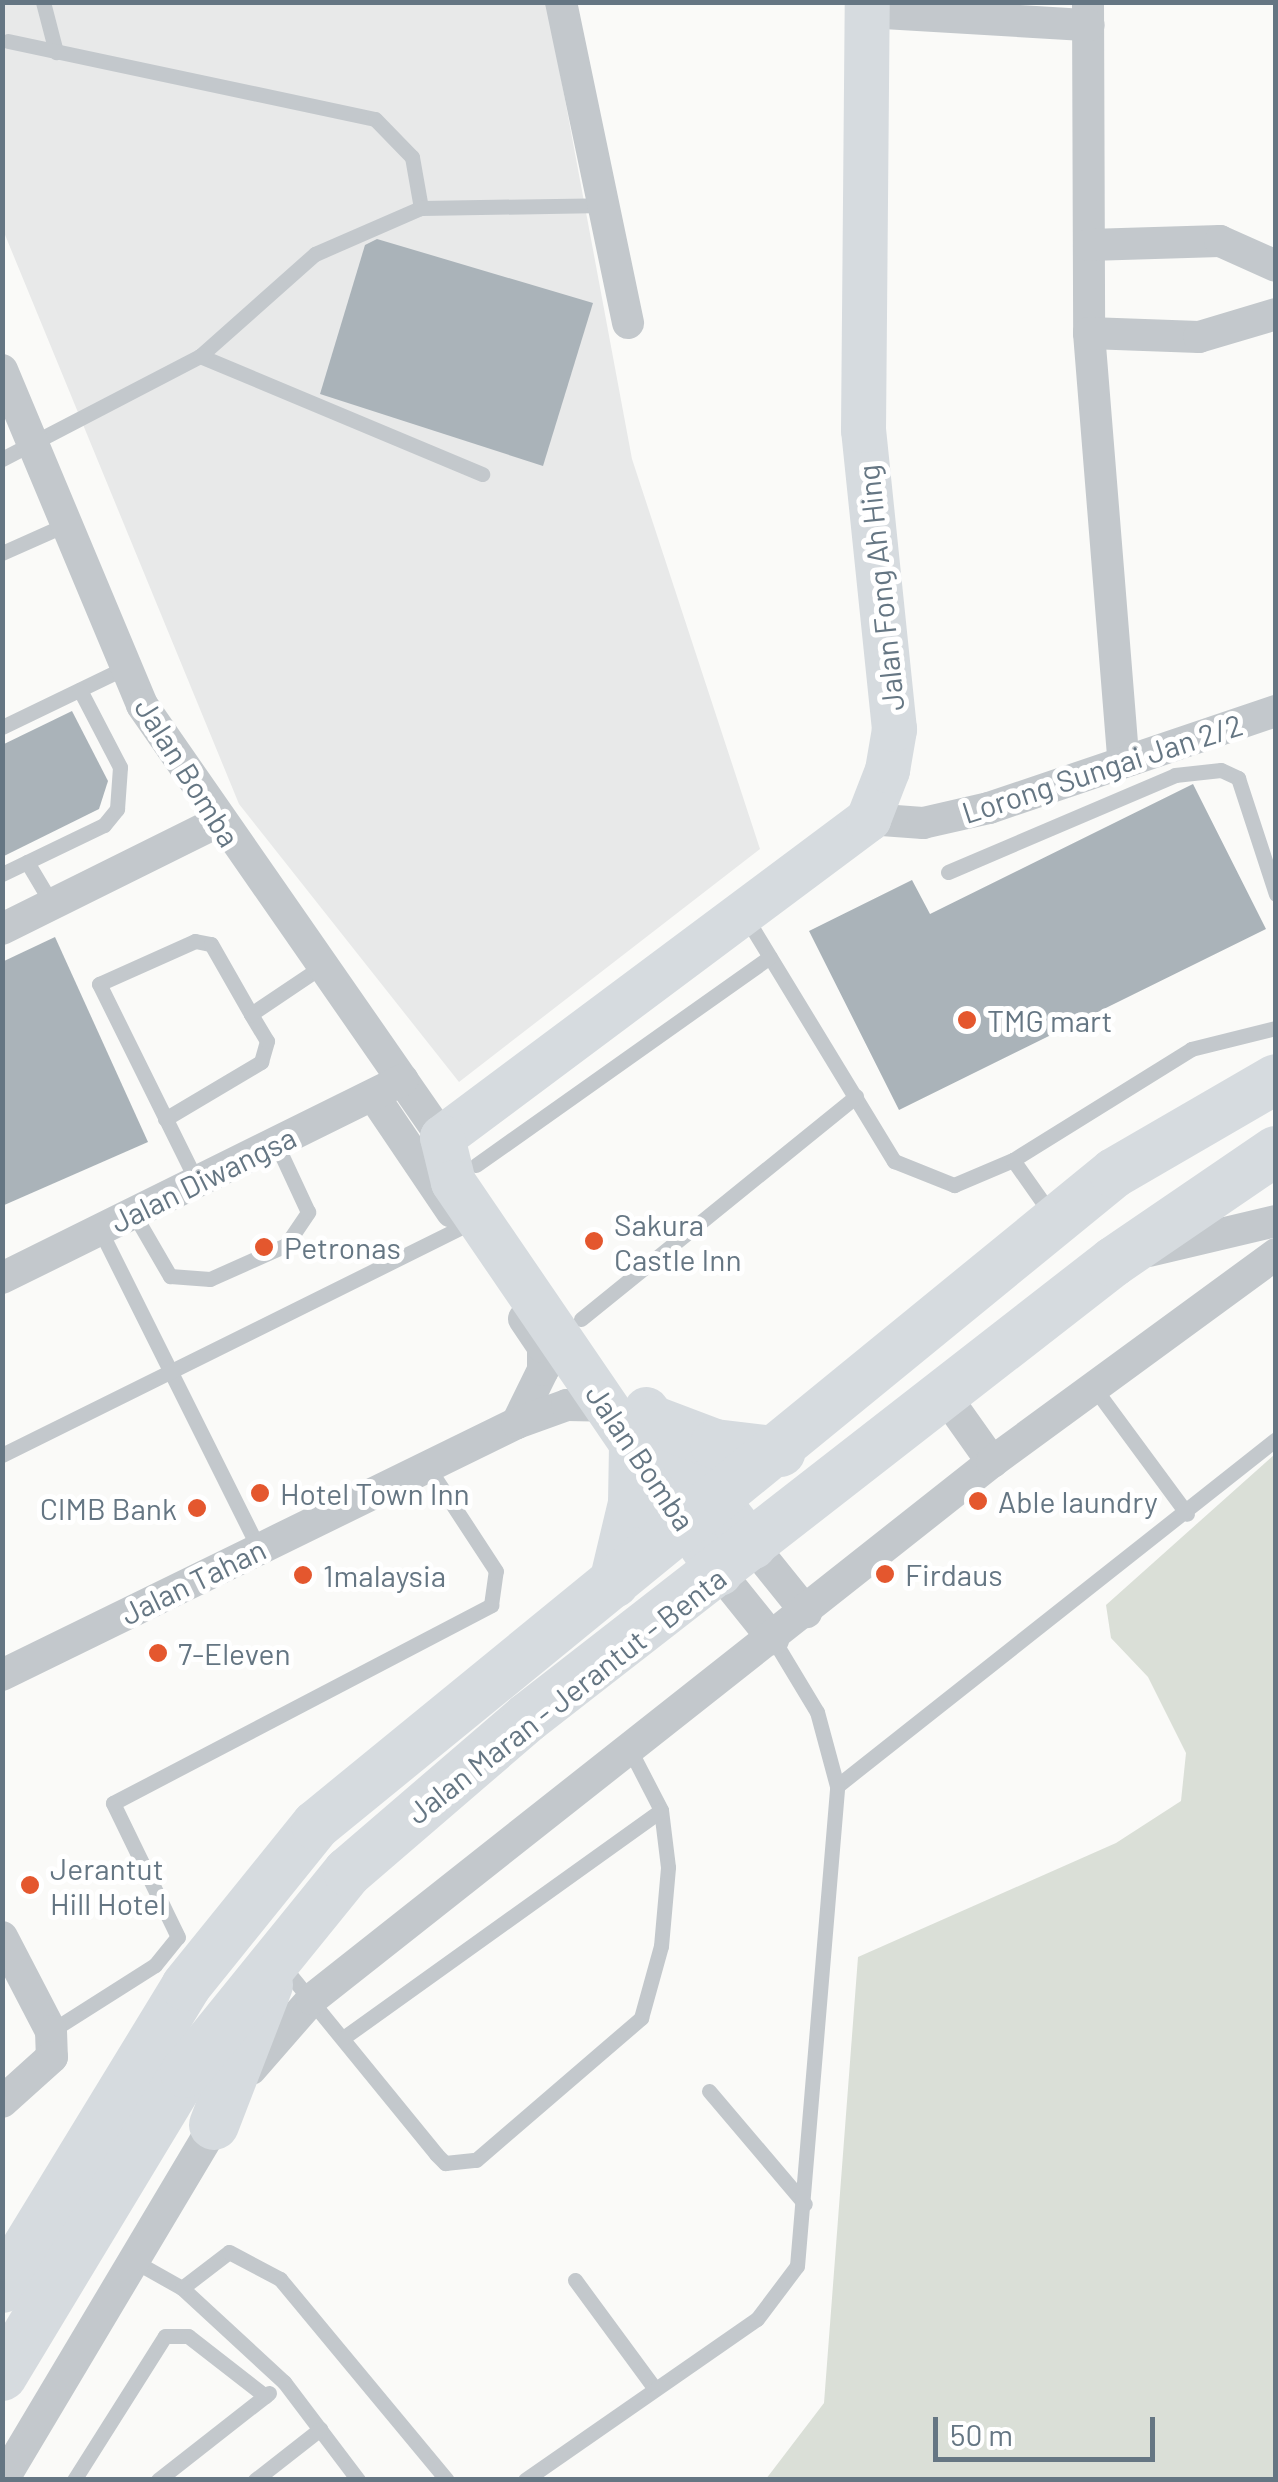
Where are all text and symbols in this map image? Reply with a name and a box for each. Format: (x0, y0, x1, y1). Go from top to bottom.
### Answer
street label: Jalan Fong Ah Hing (849, 463, 911, 713)
street label: Jalan Bomba (128, 691, 248, 853)
street label: Lorong Sungai Jan 2/2 (957, 706, 1247, 830)
place label: TMG mart (987, 1002, 1112, 1038)
marker: TMG mart (956, 1009, 978, 1031)
street label: Jalan Diwangsa (104, 1119, 302, 1239)
place label: Sakura Castle Inn (614, 1206, 742, 1276)
place label: Petronas (284, 1229, 401, 1265)
marker: Sakura Castle Inn (583, 1230, 605, 1252)
marker: Petronas (253, 1236, 275, 1258)
street label: Jalan Bomba (579, 1377, 703, 1537)
place label: Hotel Town Inn (280, 1475, 470, 1511)
marker: Hotel Town Inn (249, 1482, 271, 1504)
place label: Able laundry (998, 1483, 1158, 1519)
place label: CIMB Bank (40, 1490, 177, 1526)
marker: Able laundry (967, 1490, 989, 1512)
marker: CIMB Bank (186, 1497, 208, 1519)
street label: Jalan Tahan (115, 1530, 271, 1632)
place label: Firdaus (905, 1556, 1003, 1592)
place label: 1malaysia (323, 1557, 446, 1593)
street label: Jalan Maran - Jerantut - Benta (399, 1559, 733, 1831)
marker: Firdaus (874, 1563, 896, 1585)
marker: 1malaysia (292, 1564, 314, 1586)
place label: 7-Eleven (178, 1635, 291, 1671)
marker: 7-Eleven (147, 1642, 169, 1664)
place label: Jerantut Hill Hotel (50, 1850, 166, 1920)
marker: Jerantut Hill Hotel (19, 1874, 41, 1896)
scale bar (938, 2397, 1160, 2459)
text: 50 m (950, 2416, 1013, 2452)

